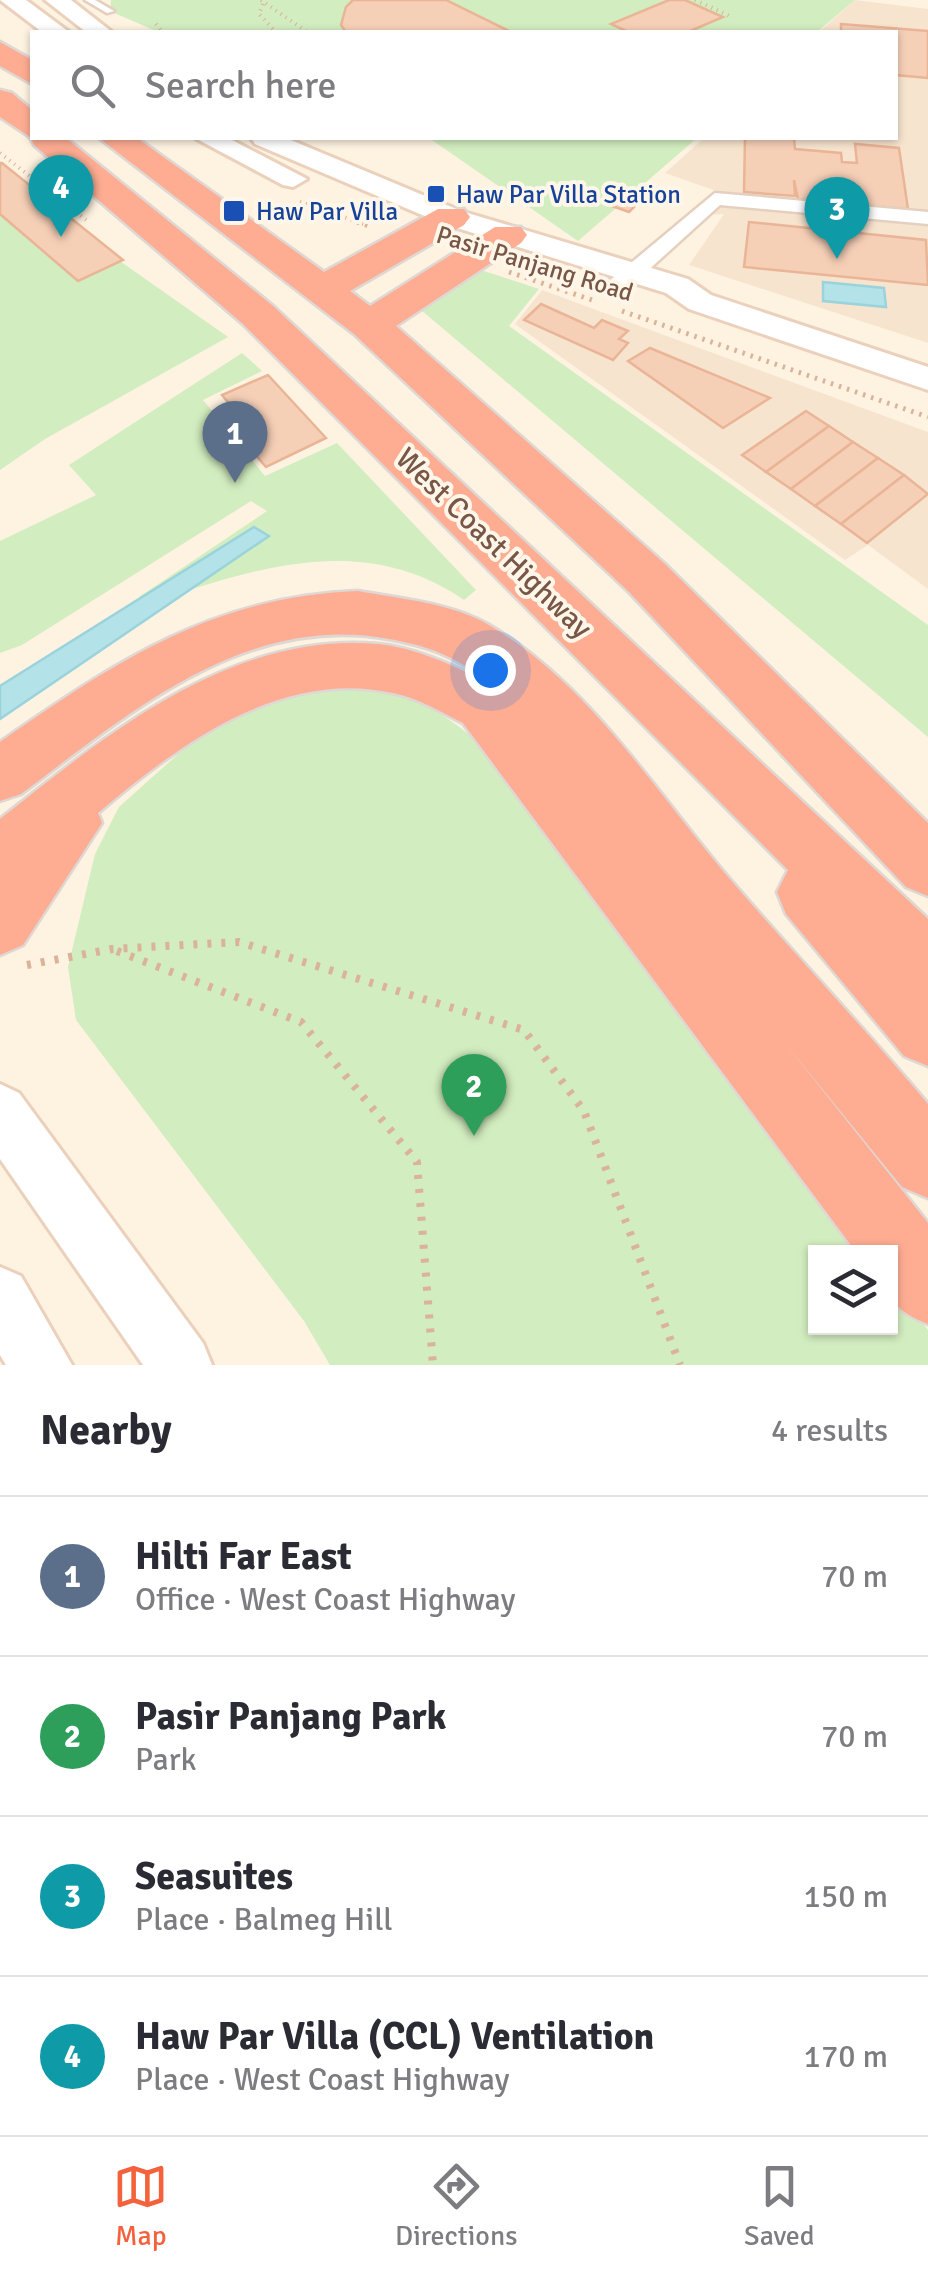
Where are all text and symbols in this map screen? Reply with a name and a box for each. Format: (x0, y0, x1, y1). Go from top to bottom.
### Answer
search box (30, 30, 898, 140)
icon: search (65, 58, 120, 113)
text: Search here (145, 62, 337, 109)
pin: 4 (28, 154, 94, 237)
pin: 3 (804, 176, 870, 259)
place label: Haw Par Villa Station (456, 179, 681, 210)
marker: Haw Par Villa Station (425, 183, 447, 205)
place label: Haw Par Villa (256, 196, 398, 227)
marker: Haw Par Villa (221, 198, 247, 224)
street label: Pasir Panjang Road (433, 219, 637, 308)
pin: 1 (202, 400, 268, 483)
street label: West Coast Highway (388, 440, 600, 647)
your location (465, 645, 516, 696)
pin: 2 (442, 1054, 506, 1136)
map controls (808, 1245, 898, 1335)
button: layers (808, 1245, 898, 1335)
text: Nearby (40, 1405, 172, 1456)
text: 4 results (771, 1411, 888, 1450)
text: Hilti Far East (135, 1533, 352, 1580)
text: 1 (64, 1557, 81, 1596)
text: 70 m (821, 1557, 888, 1596)
text: Office · West Coast Highway (135, 1580, 515, 1619)
text: Pasir Panjang Park (135, 1693, 446, 1740)
text: 2 (64, 1717, 81, 1756)
text: 70 m (821, 1717, 888, 1756)
text: Park (135, 1740, 197, 1779)
text: Seasuites (135, 1853, 293, 1900)
text: 3 (64, 1877, 81, 1916)
text: 150 m (804, 1877, 888, 1916)
text: Place · Balmeg Hill (135, 1900, 393, 1939)
text: Haw Par Villa (CCL) Ventilation (135, 2013, 654, 2060)
text: 4 (64, 2037, 81, 2076)
text: 170 m (804, 2037, 888, 2076)
text: Place · West Coast Highway (135, 2060, 510, 2099)
tab: Map (113, 2159, 168, 2253)
tab: Directions (395, 2159, 517, 2253)
tab: Saved (744, 2159, 815, 2253)

